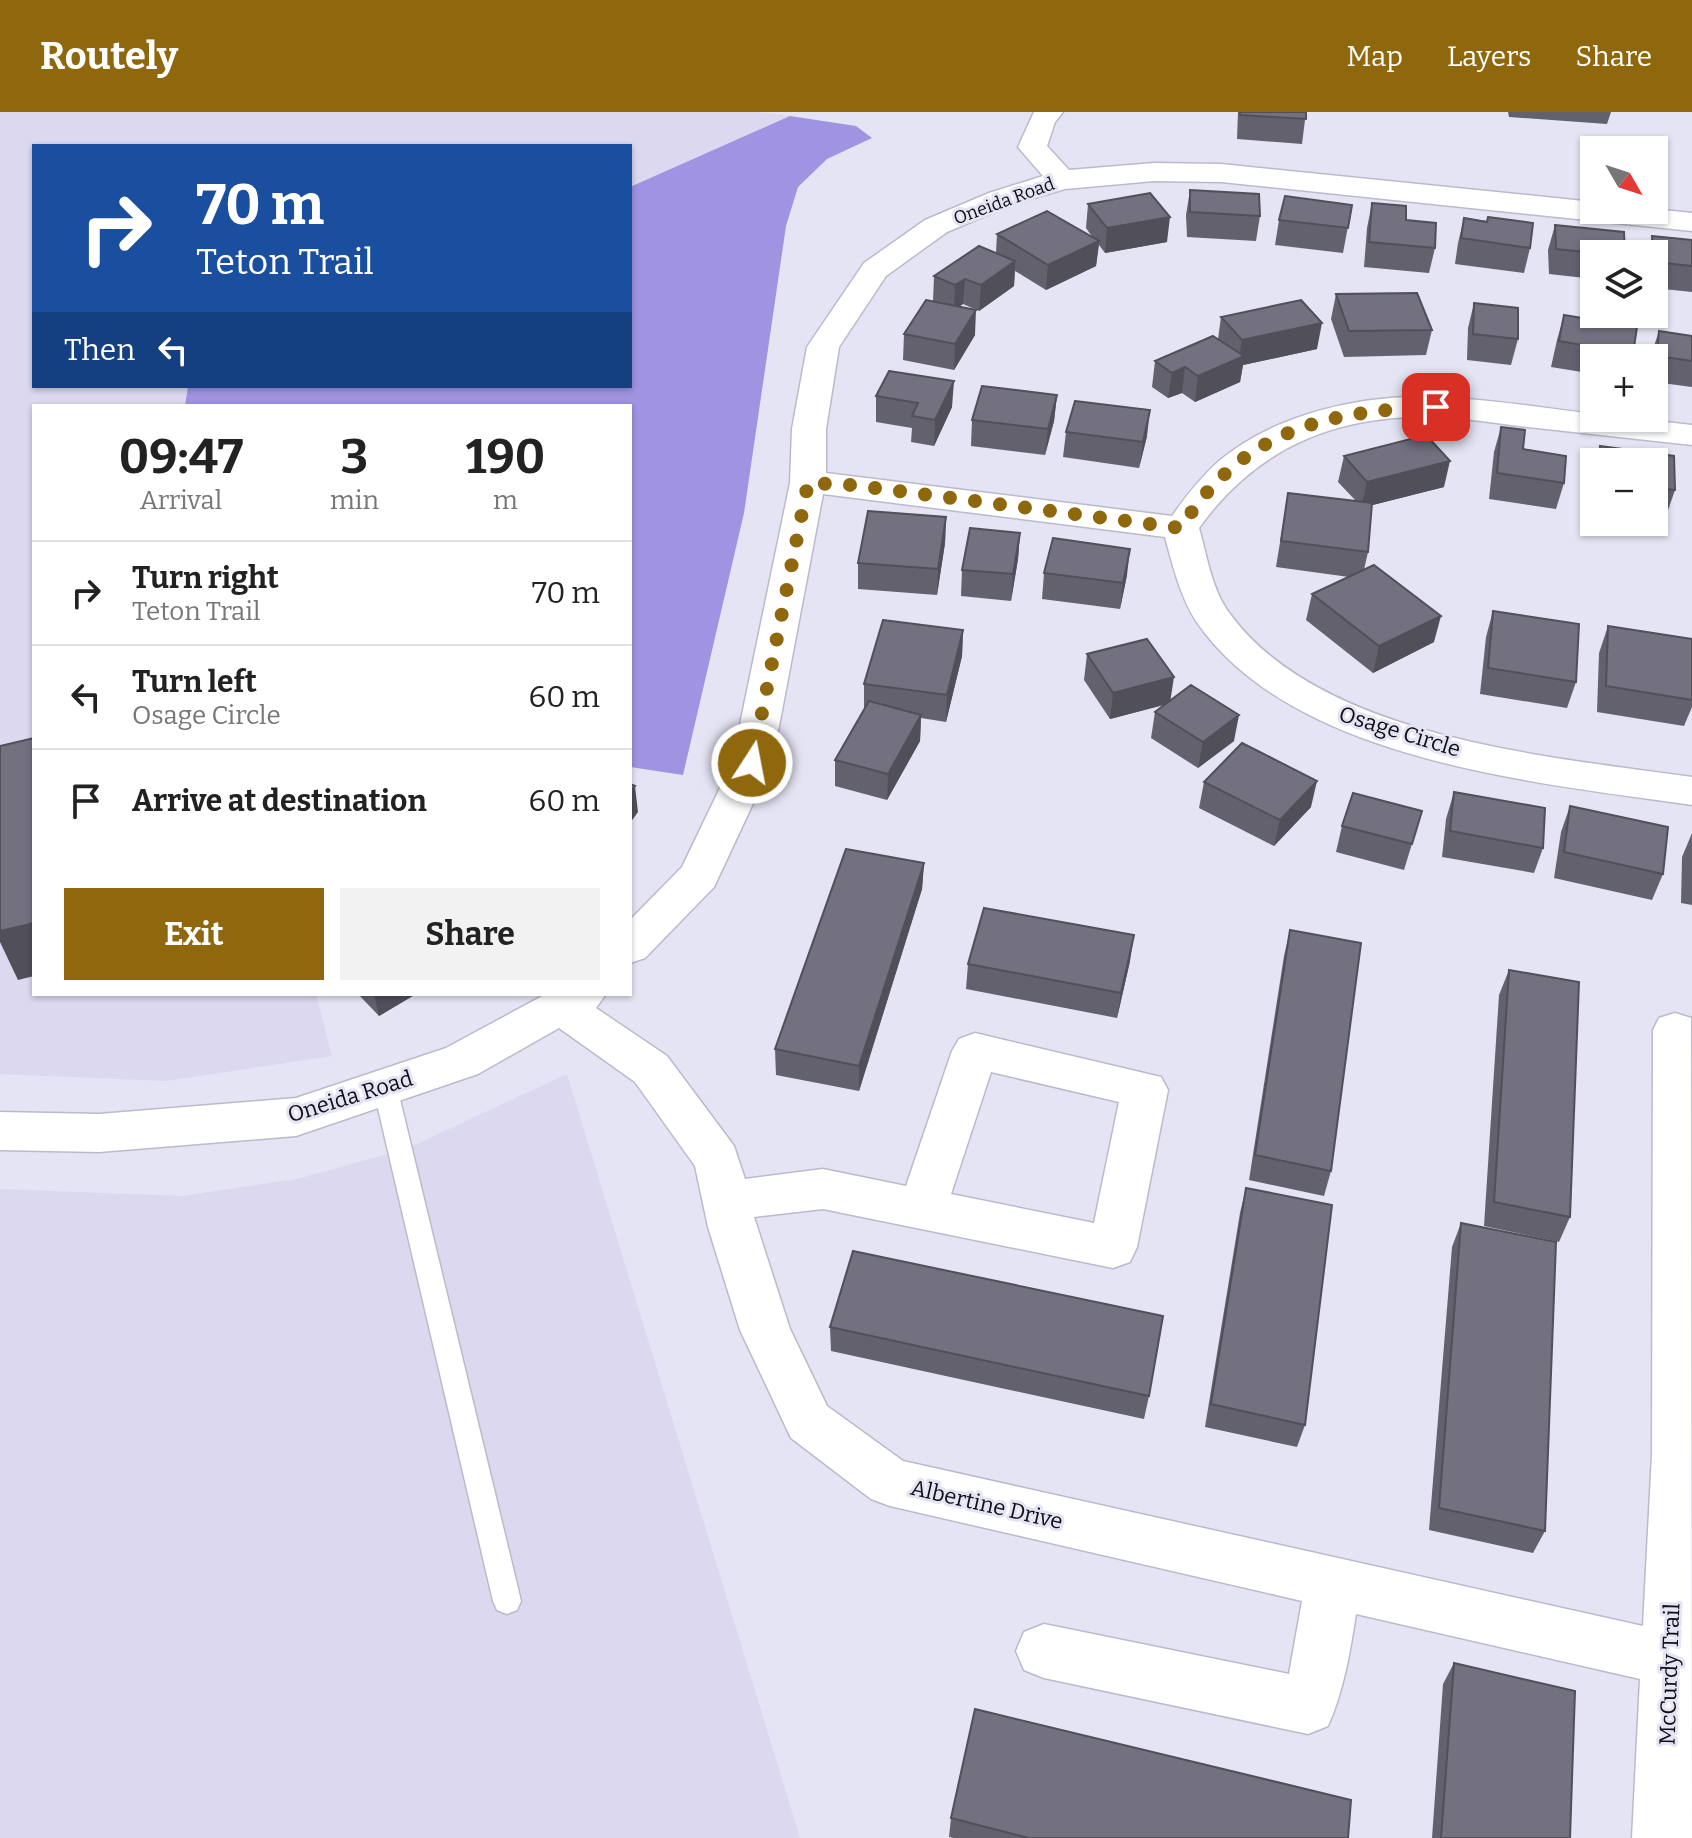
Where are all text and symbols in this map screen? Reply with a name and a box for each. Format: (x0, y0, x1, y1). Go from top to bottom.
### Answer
text: Routely (40, 33, 178, 79)
text: Map (1346, 40, 1403, 73)
text: Layers (1447, 40, 1531, 73)
text: Share (1575, 40, 1652, 73)
north arrow (1580, 136, 1668, 224)
map controls (1580, 136, 1668, 536)
text: 70 m (196, 172, 324, 239)
street label: Oneida Road (950, 172, 1058, 229)
icon: right (64, 176, 168, 280)
text: Teton Trail (196, 240, 374, 284)
button: layers (1580, 240, 1668, 328)
icon: left (151, 328, 195, 372)
text: Then (64, 332, 135, 368)
button: + (1580, 344, 1668, 432)
pin (1402, 373, 1470, 441)
icon: arrive (1414, 385, 1458, 429)
text: 09:47 (119, 428, 243, 486)
text: 3 (341, 428, 368, 486)
text: 190 (466, 428, 545, 486)
button: − (1580, 448, 1668, 536)
text: Arrival (140, 485, 222, 516)
text: min (330, 485, 379, 516)
text: m (493, 485, 518, 516)
text: Turn right (132, 560, 279, 596)
icon: right (64, 571, 108, 615)
text: 70 m (532, 575, 600, 611)
text: Teton Trail (132, 596, 261, 627)
text: Turn left (132, 664, 257, 700)
icon: left (64, 675, 108, 719)
text: 60 m (529, 679, 600, 715)
text: Osage Circle (132, 700, 281, 731)
street label: Osage Circle (1336, 700, 1464, 763)
position arrow (710, 721, 794, 805)
icon: arrive (64, 779, 108, 823)
text: Arrive at destination (132, 783, 427, 819)
text: 60 m (529, 783, 600, 819)
button: Exit (64, 888, 324, 980)
button: Share (340, 888, 600, 980)
street label: Oneida Road (284, 1065, 416, 1128)
street label: Albertine Drive (908, 1474, 1066, 1535)
street label: McCurdy Trail (1654, 1603, 1685, 1745)

